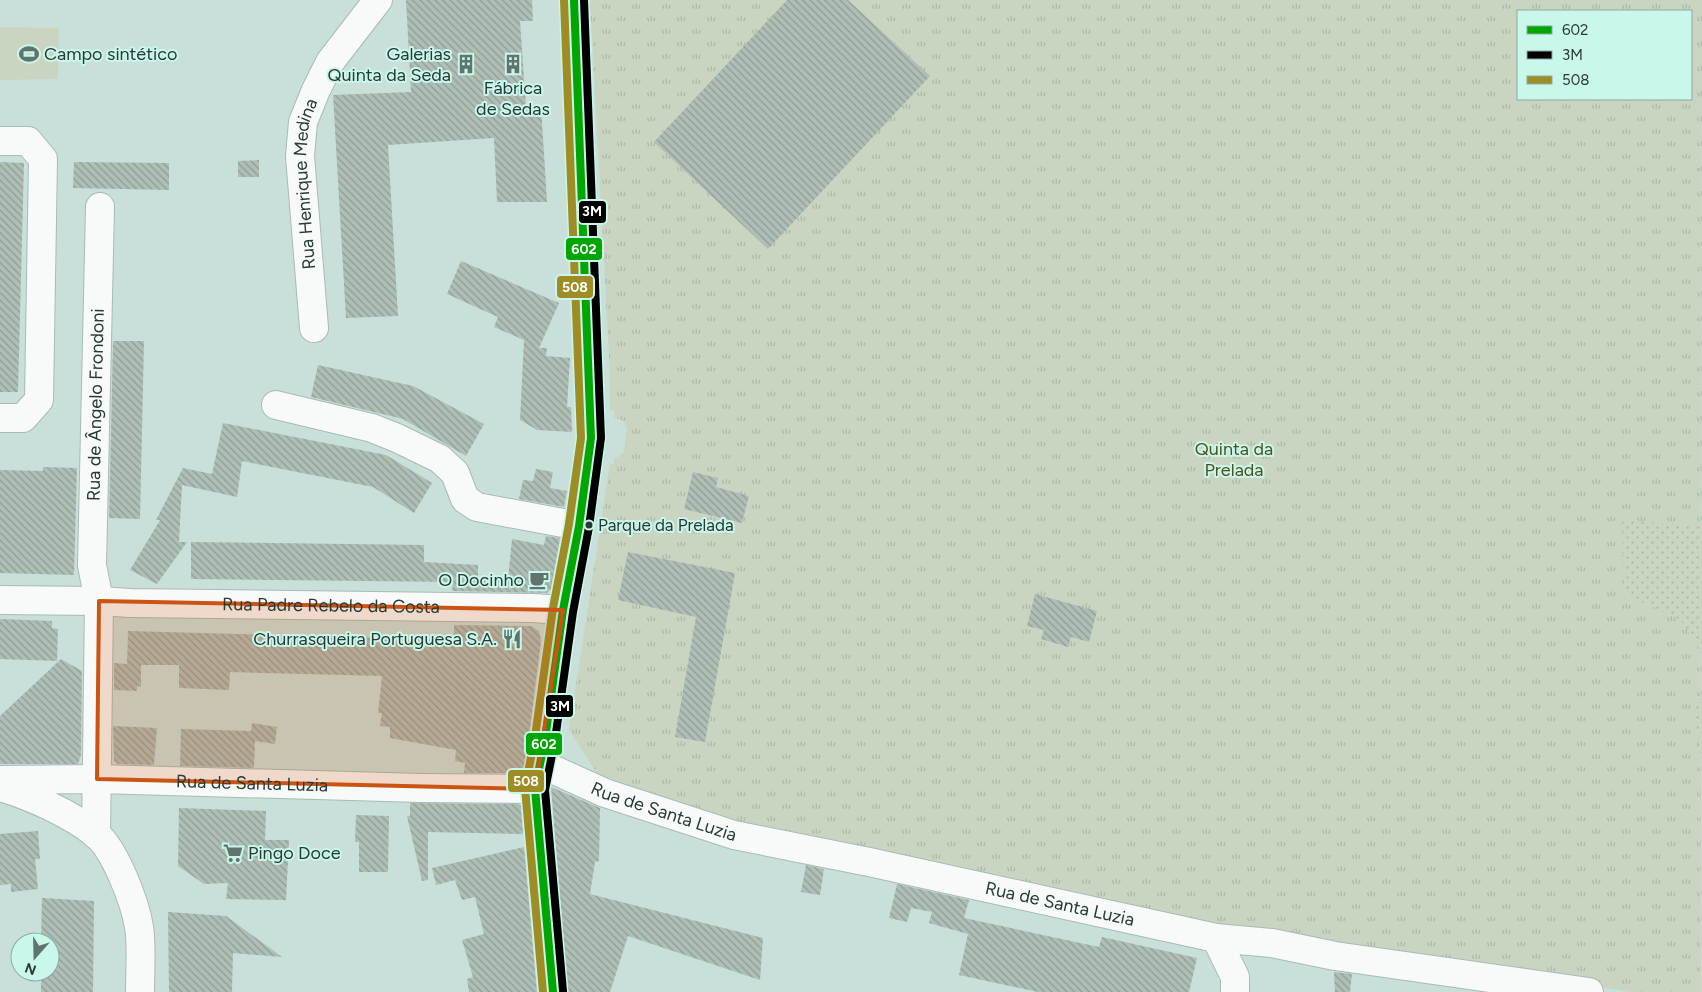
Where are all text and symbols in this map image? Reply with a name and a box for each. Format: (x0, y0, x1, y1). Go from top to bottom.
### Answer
legend (1517, 10, 1692, 100)
text: 602 (1562, 21, 1589, 39)
sports icon: Campo sintético (18, 43, 40, 65)
place label: Campo sintético (44, 43, 177, 65)
place label: Galerias Quinta da Seda (328, 43, 451, 86)
text: 3M (1562, 46, 1583, 64)
building icon: Galerias Quinta da Seda (455, 53, 477, 75)
building icon: Fábrica de Sedas (502, 53, 524, 75)
text: 508 (1562, 71, 1589, 89)
place label: Fábrica de Sedas (476, 77, 550, 120)
street label: Rua Henrique Medina (289, 95, 322, 270)
line badge: 3M (578, 200, 607, 224)
text: 3M (582, 203, 602, 220)
line badge: 602 (565, 237, 603, 261)
text: 602 (571, 241, 597, 258)
line badge: 508 (556, 275, 594, 299)
text: 508 (562, 279, 588, 296)
street label: Rua de Ângelo Frondoni (82, 308, 109, 501)
park label: Quinta da Prelada (1195, 438, 1273, 481)
place label: Parque da Prelada (598, 515, 734, 535)
marker: Parque da Prelada (584, 520, 594, 530)
place label: O Docinho (438, 569, 524, 591)
cafe icon: O Docinho (528, 569, 550, 591)
street label: Rua Padre Rebelo da Costa (222, 593, 440, 618)
place label: Churrasqueira Portuguesa S.A. (253, 628, 497, 650)
restaurant icon: Churrasqueira Portuguesa S.A. (501, 628, 523, 650)
line badge: 3M (545, 694, 574, 718)
text: 3M (550, 698, 570, 715)
line badge: 602 (525, 732, 563, 756)
text: 602 (531, 736, 557, 753)
line badge: 508 (507, 769, 545, 793)
street label: Rua de Santa Luzia (176, 770, 328, 796)
text: 508 (513, 773, 539, 790)
street label: Rua de Santa Luzia (587, 777, 739, 846)
supermarket icon: Pingo Doce (222, 842, 244, 864)
place label: Pingo Doce (248, 842, 341, 864)
street label: Rua de Santa Luzia (983, 877, 1137, 931)
north arrow (10, 932, 60, 982)
text: N (23, 959, 39, 979)

